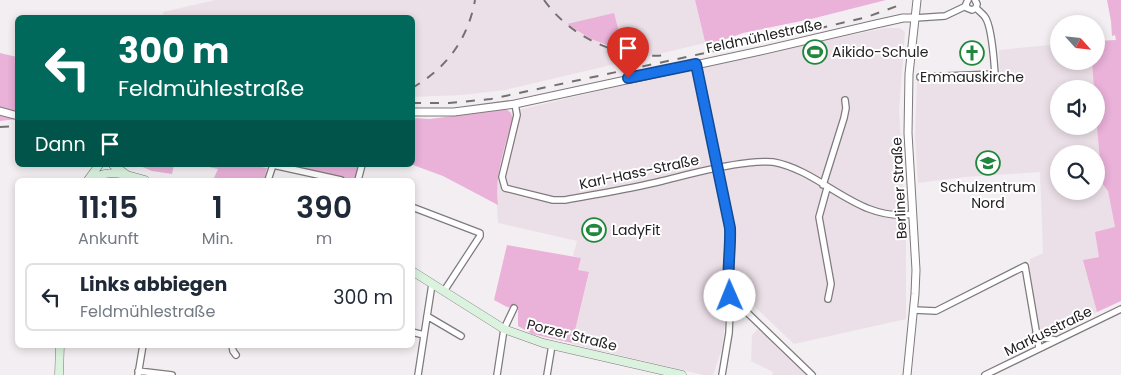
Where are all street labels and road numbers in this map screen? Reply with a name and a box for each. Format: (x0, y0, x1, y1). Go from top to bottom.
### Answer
street label: Feldmühlestraße (704, 14, 824, 58)
street label: Berliner Straße (886, 136, 912, 240)
street label: Karl-Hass-Straße (577, 149, 701, 194)
street label: Markusstraße (1001, 301, 1096, 361)
street label: Porzer Straße (525, 314, 620, 356)

